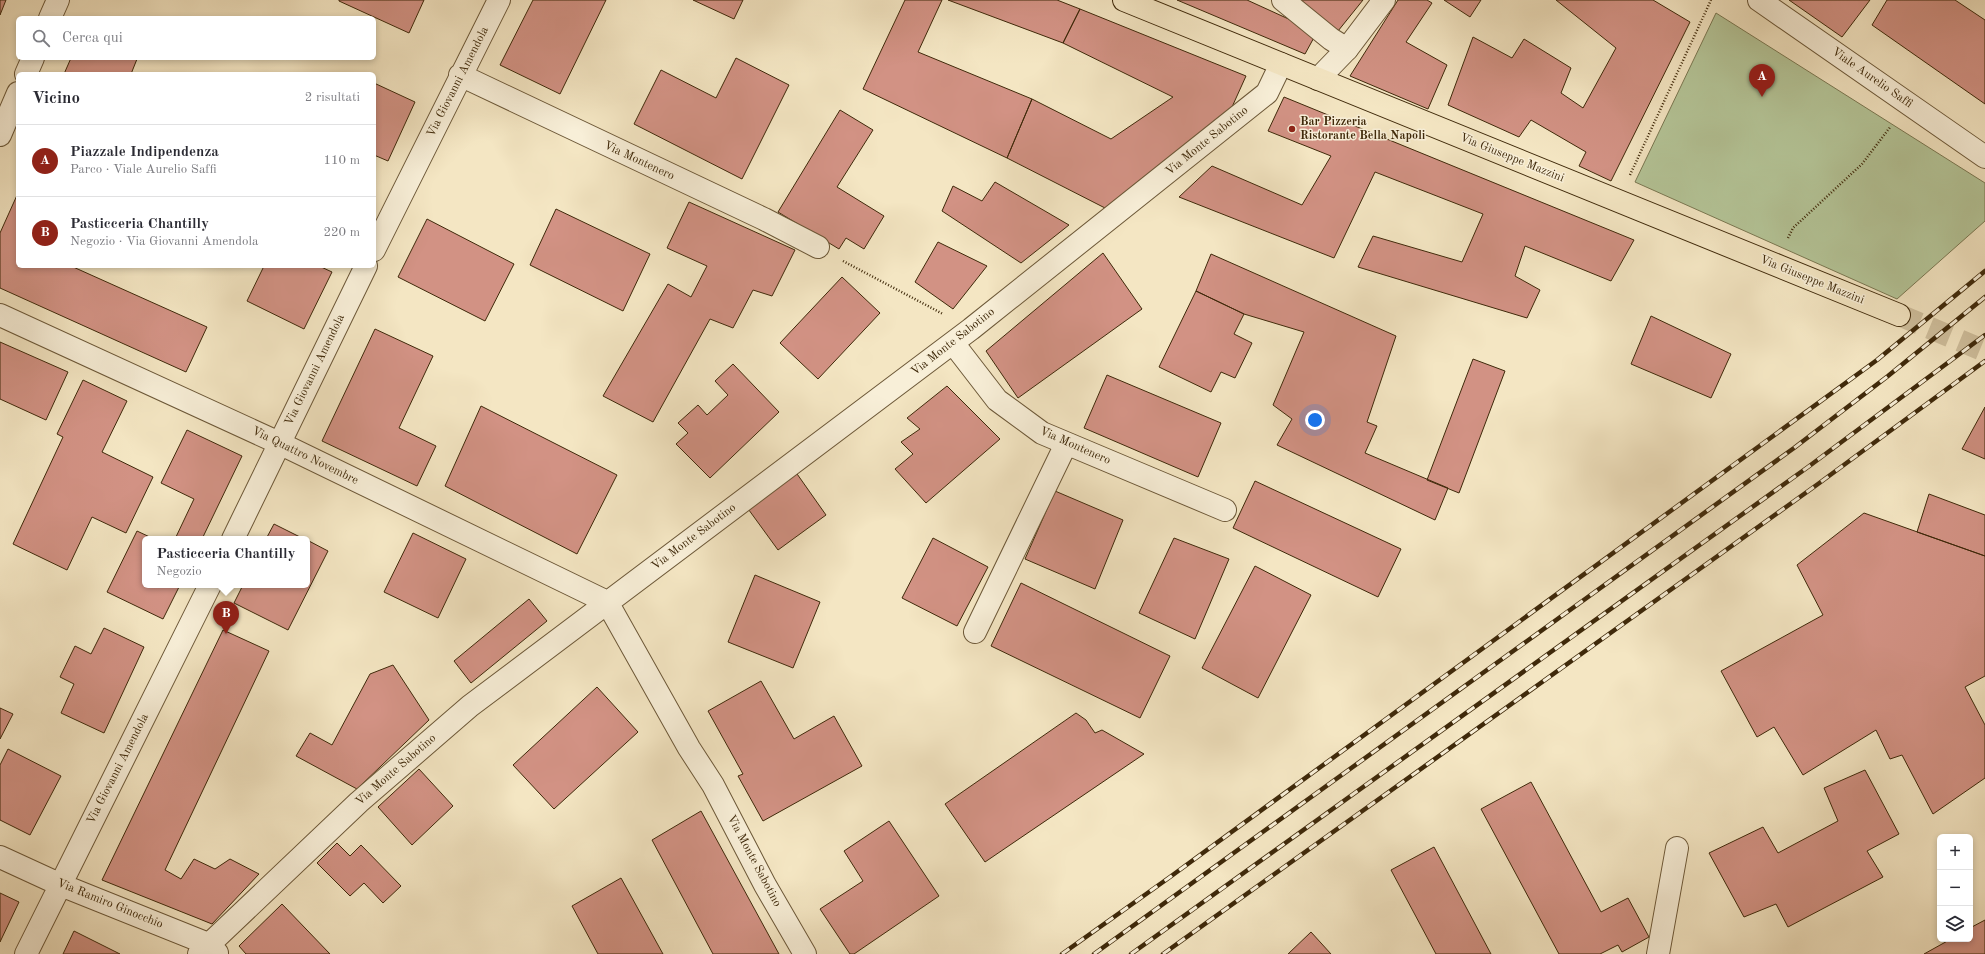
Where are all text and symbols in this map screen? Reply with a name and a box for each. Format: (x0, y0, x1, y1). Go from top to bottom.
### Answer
search box (16, 16, 376, 60)
street label: Via Giovanni Amendola (425, 25, 491, 139)
icon: search (30, 27, 52, 49)
text: Cerca qui (62, 31, 123, 46)
street label: Viale Aurelio Saffi (1829, 46, 1915, 110)
pin: A (1749, 64, 1775, 97)
text: Vicino (32, 90, 80, 107)
text: 2 risultati (305, 91, 360, 104)
street label: Via Monte Sabotino (1164, 104, 1251, 178)
place label: Bar Pizzeria Ristorante Bella Napoli (1300, 116, 1426, 142)
marker: Bar Pizzeria Ristorante Bella Napoli (1287, 124, 1297, 134)
street label: Via Giuseppe Mazzini (1458, 132, 1566, 184)
street label: Via Montenero (602, 139, 676, 183)
text: Piazzale Indipendenza (70, 145, 219, 160)
text: A (40, 154, 50, 167)
text: 110 m (323, 154, 360, 167)
text: Parco · Viale Aurelio Saffi (70, 163, 217, 176)
text: Pasticceria Chantilly (70, 217, 209, 232)
text: B (40, 226, 50, 239)
text: 220 m (323, 226, 360, 239)
text: Negozio · Via Giovanni Amendola (70, 235, 258, 248)
street label: Via Giuseppe Mazzini (1758, 254, 1866, 306)
street label: Via Monte Sabotino (909, 306, 997, 378)
street label: Via Giovanni Amendola (283, 312, 347, 428)
your location (1305, 410, 1325, 430)
street label: Via Quattro Novembre (250, 425, 361, 487)
street label: Via Montenero (1038, 425, 1112, 467)
street label: Via Monte Sabotino (650, 501, 738, 573)
popup (142, 536, 310, 588)
text: Pasticceria Chantilly (157, 547, 296, 562)
text: Negozio (157, 565, 202, 578)
pin: B (213, 601, 239, 634)
street label: Via Giovanni Amendola (85, 712, 151, 826)
street label: Via Monte Sabotino (354, 732, 439, 808)
street label: Via Monte Sabotino (725, 813, 783, 909)
map controls (1937, 834, 1973, 942)
button: + (1937, 834, 1973, 870)
button: − (1937, 870, 1973, 906)
street label: Via Ramiro Ginocchio (55, 877, 165, 931)
button: layers (1937, 906, 1973, 942)

